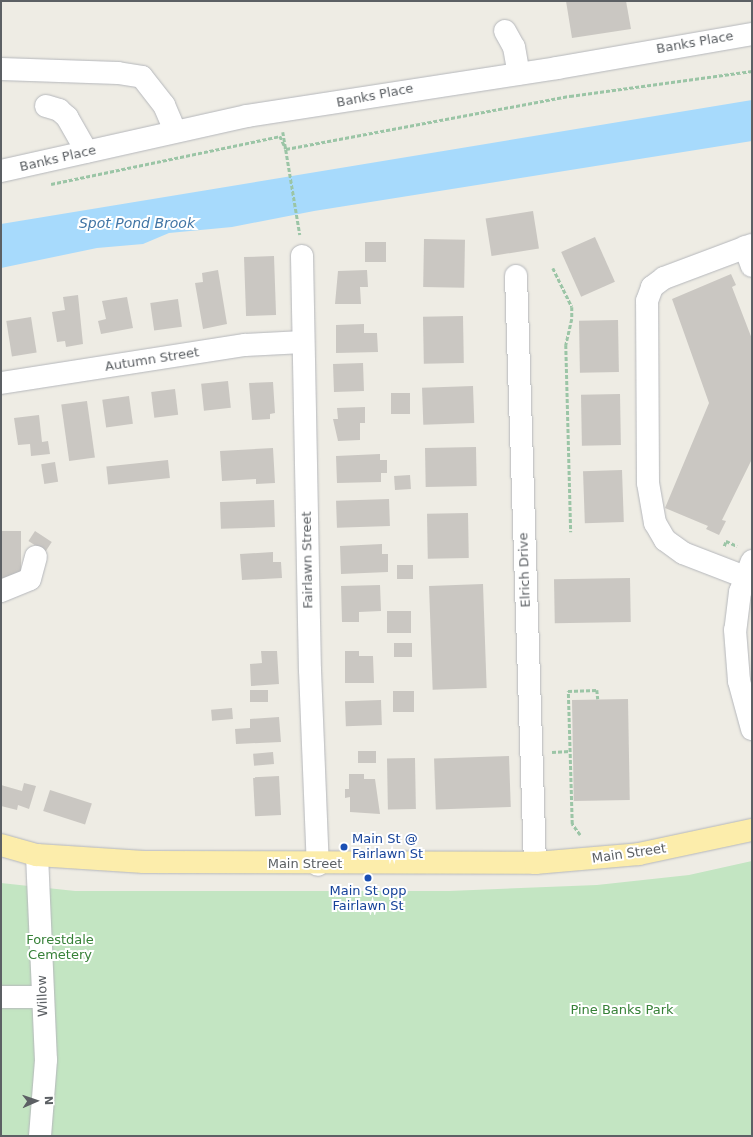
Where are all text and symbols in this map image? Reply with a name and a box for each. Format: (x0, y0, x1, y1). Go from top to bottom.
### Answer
street label: Banks Place (655, 29, 735, 57)
street label: Banks Place (335, 81, 415, 111)
street label: Banks Place (18, 143, 98, 175)
water label: Spot Pond Brook (79, 215, 195, 231)
street label: Autumn Street (104, 345, 200, 375)
street label: Fairlawn Street (299, 511, 317, 609)
street label: Elrich Drive (516, 532, 534, 608)
place label: Main St @ Fairlawn St (352, 832, 423, 863)
street label: Main Street (591, 841, 667, 867)
marker: Main St @ Fairlawn St (339, 842, 349, 852)
street label: Main Street (268, 856, 342, 872)
marker: Main St opp Fairlawn St (363, 873, 373, 883)
place label: Main St opp Fairlawn St (329, 884, 407, 915)
park label: Forestdale Cemetery (26, 933, 94, 964)
street label: Willow (34, 975, 52, 1017)
park label: Pine Banks Park (570, 1002, 674, 1018)
north arrow (16, 1081, 56, 1121)
text: N (42, 1096, 55, 1105)

